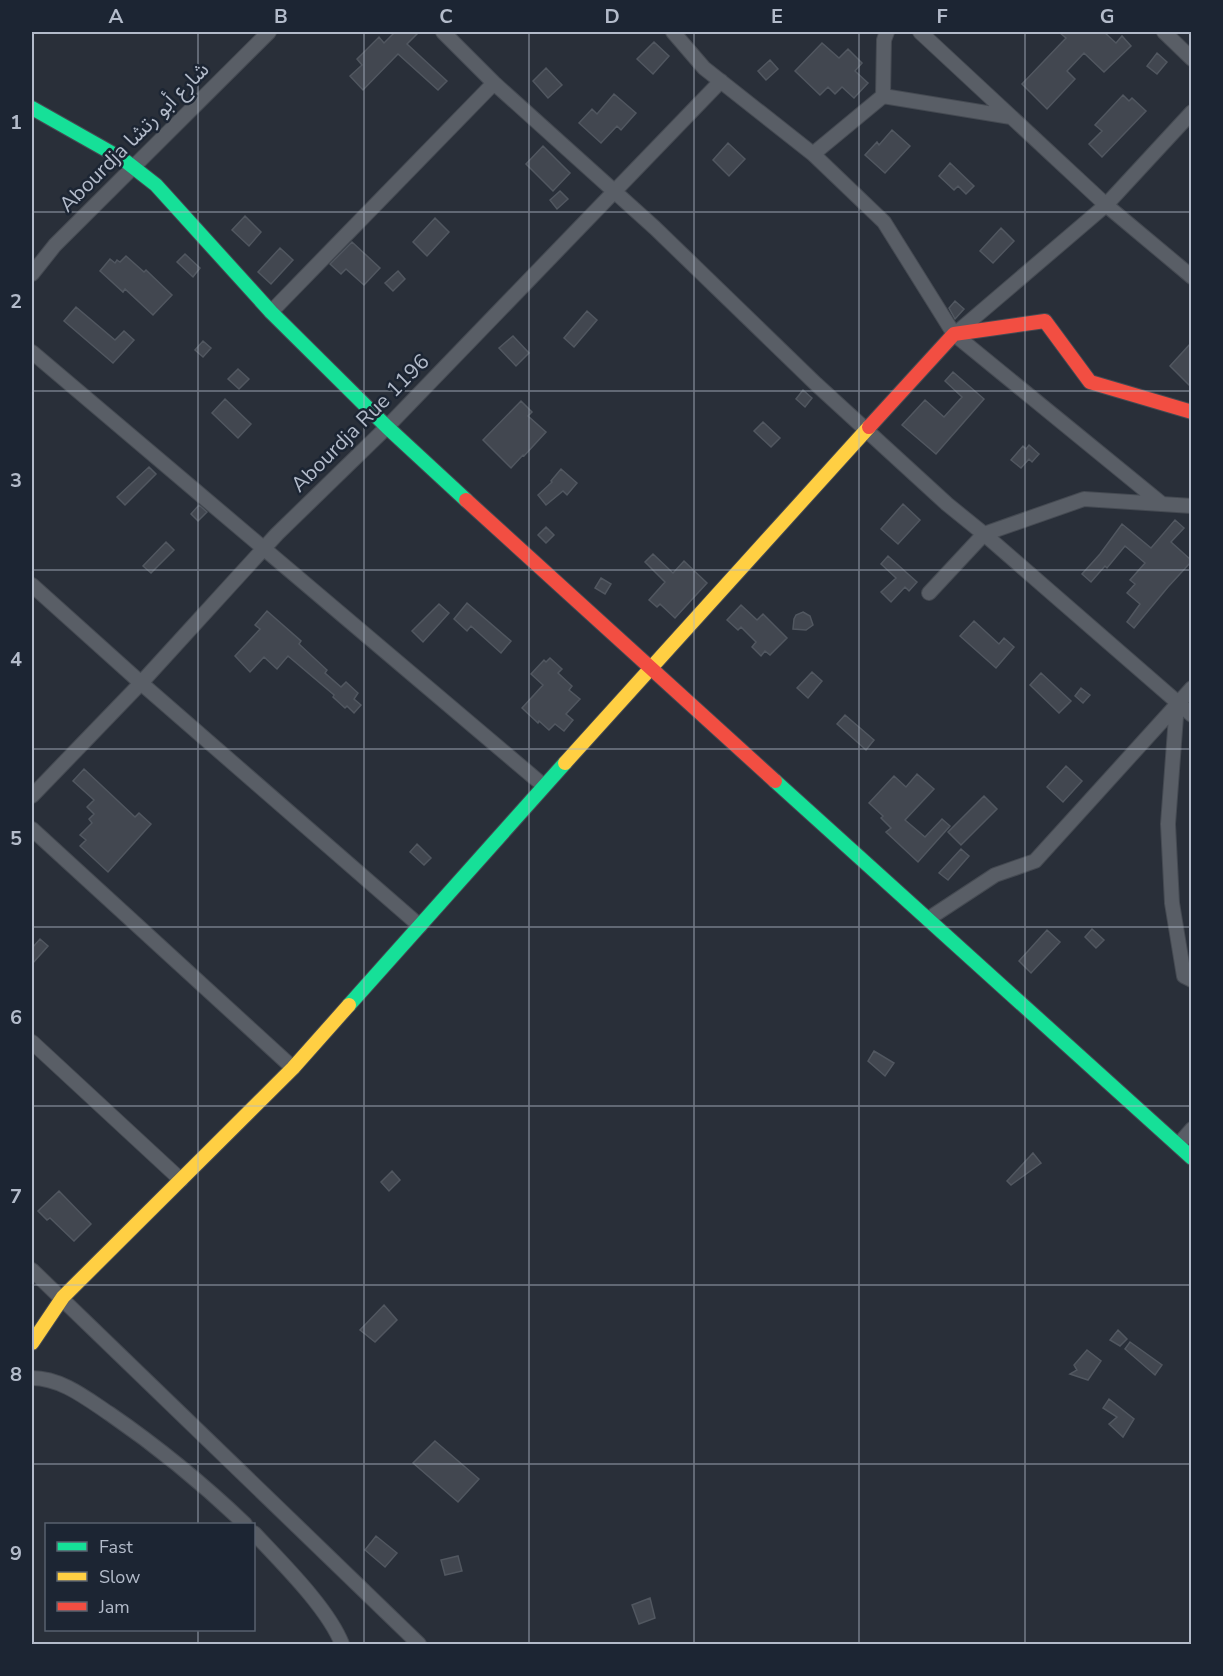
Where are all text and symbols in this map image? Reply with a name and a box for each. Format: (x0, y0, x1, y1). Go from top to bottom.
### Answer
text: A (109, 3, 124, 30)
text: B (274, 3, 288, 30)
text: C (439, 3, 453, 30)
text: D (604, 3, 620, 30)
text: E (771, 3, 783, 30)
text: F (936, 3, 948, 30)
text: G (1100, 3, 1114, 30)
street label: Abourdja شارع أبو رتشا (53, 56, 216, 219)
text: 1 (10, 109, 22, 136)
text: 2 (10, 288, 22, 315)
street label: Abourdja Rue 1196 (285, 348, 435, 498)
text: 3 (10, 467, 22, 494)
text: 4 (10, 646, 22, 673)
text: 5 (10, 825, 22, 852)
text: 6 (10, 1004, 22, 1031)
text: 7 (10, 1183, 22, 1210)
text: 8 (10, 1361, 22, 1388)
legend (45, 1523, 255, 1631)
text: Fast (99, 1535, 134, 1559)
text: 9 (10, 1540, 22, 1567)
text: Slow (99, 1565, 140, 1589)
text: Jam (98, 1595, 130, 1619)

